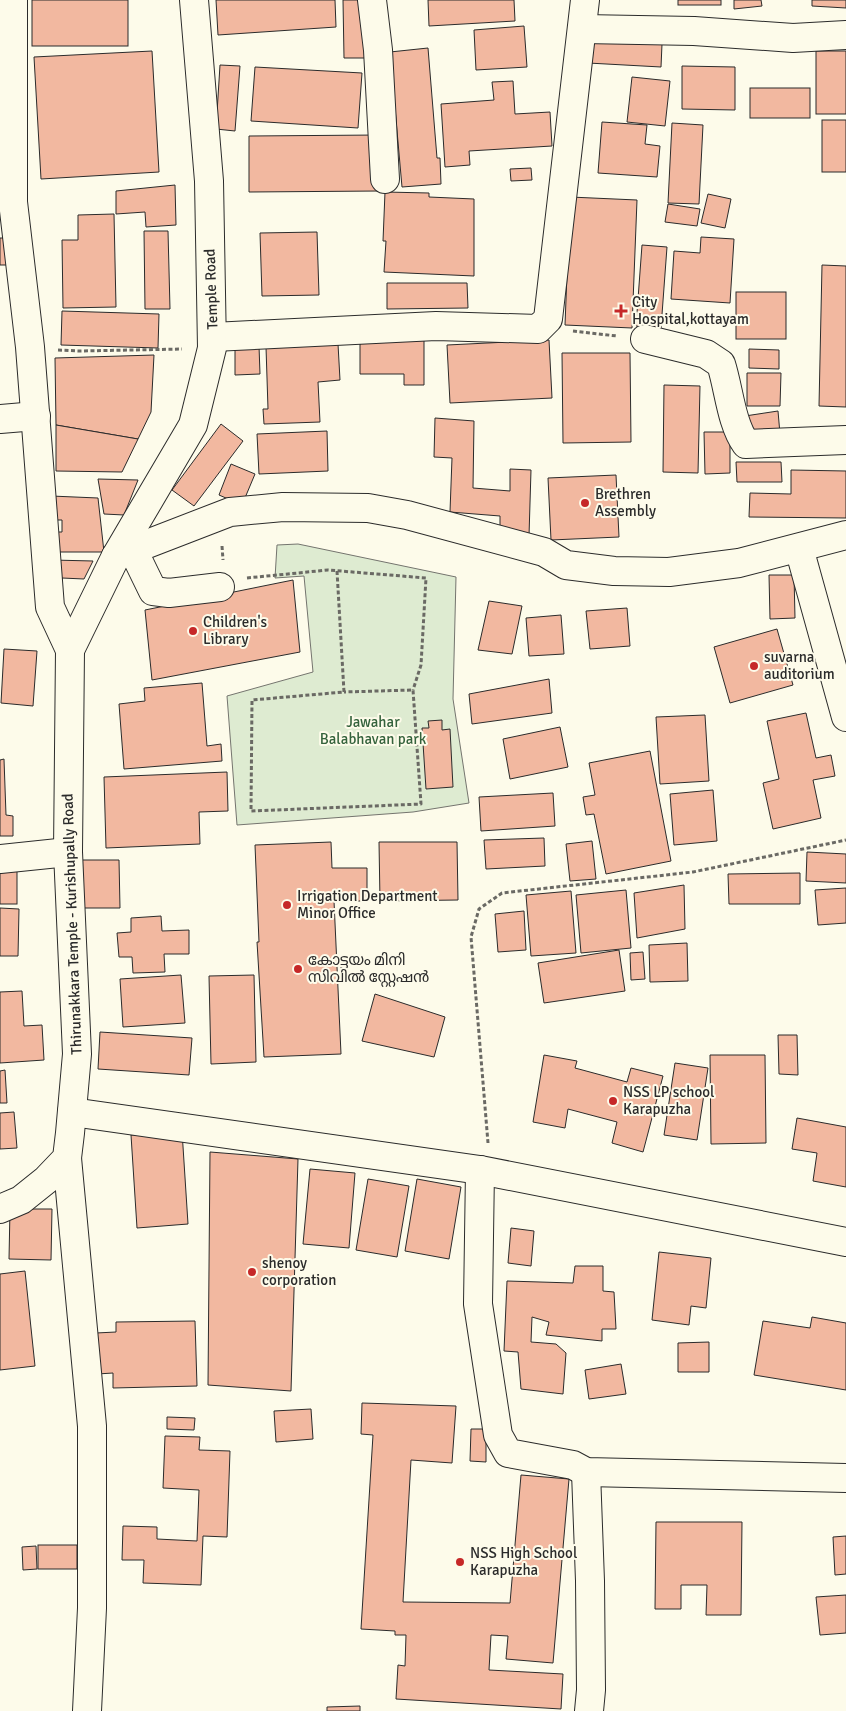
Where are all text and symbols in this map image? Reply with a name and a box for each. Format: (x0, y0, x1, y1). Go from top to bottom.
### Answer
street label: Temple Road (201, 248, 221, 330)
place label: City Hospital,kottayam (632, 293, 749, 328)
marker: City Hospital,kottayam (614, 304, 628, 318)
place label: Brethren Assembly (595, 485, 656, 520)
marker: Brethren Assembly (579, 497, 591, 509)
place label: Children's Library (203, 613, 268, 648)
marker: Children's Library (187, 625, 199, 637)
place label: suvarna auditorium (764, 648, 835, 683)
marker: suvarna auditorium (748, 660, 760, 672)
park label: Jawahar Balabhavan park (320, 713, 427, 748)
street label: Thirunakkara Temple - Kurishupally Road (58, 793, 86, 1055)
place label: Irrigation Department Minor Office (297, 887, 438, 922)
marker: Irrigation Department Minor Office (281, 899, 293, 911)
place label: കോട്ടയം മിനി സിവിൽ സ്റ്റേഷൻ (308, 951, 429, 987)
marker: കോട്ടയം മിനി സിവിൽ സ്റ്റേഷൻ (292, 963, 304, 975)
place label: NSS LP school Karapuzha (623, 1083, 714, 1118)
marker: NSS LP school Karapuzha (607, 1095, 619, 1107)
place label: shenoy corporation (262, 1254, 336, 1289)
marker: shenoy corporation (246, 1266, 258, 1278)
place label: NSS High School Karapuzha (470, 1544, 577, 1579)
marker: NSS High School Karapuzha (454, 1556, 466, 1568)

